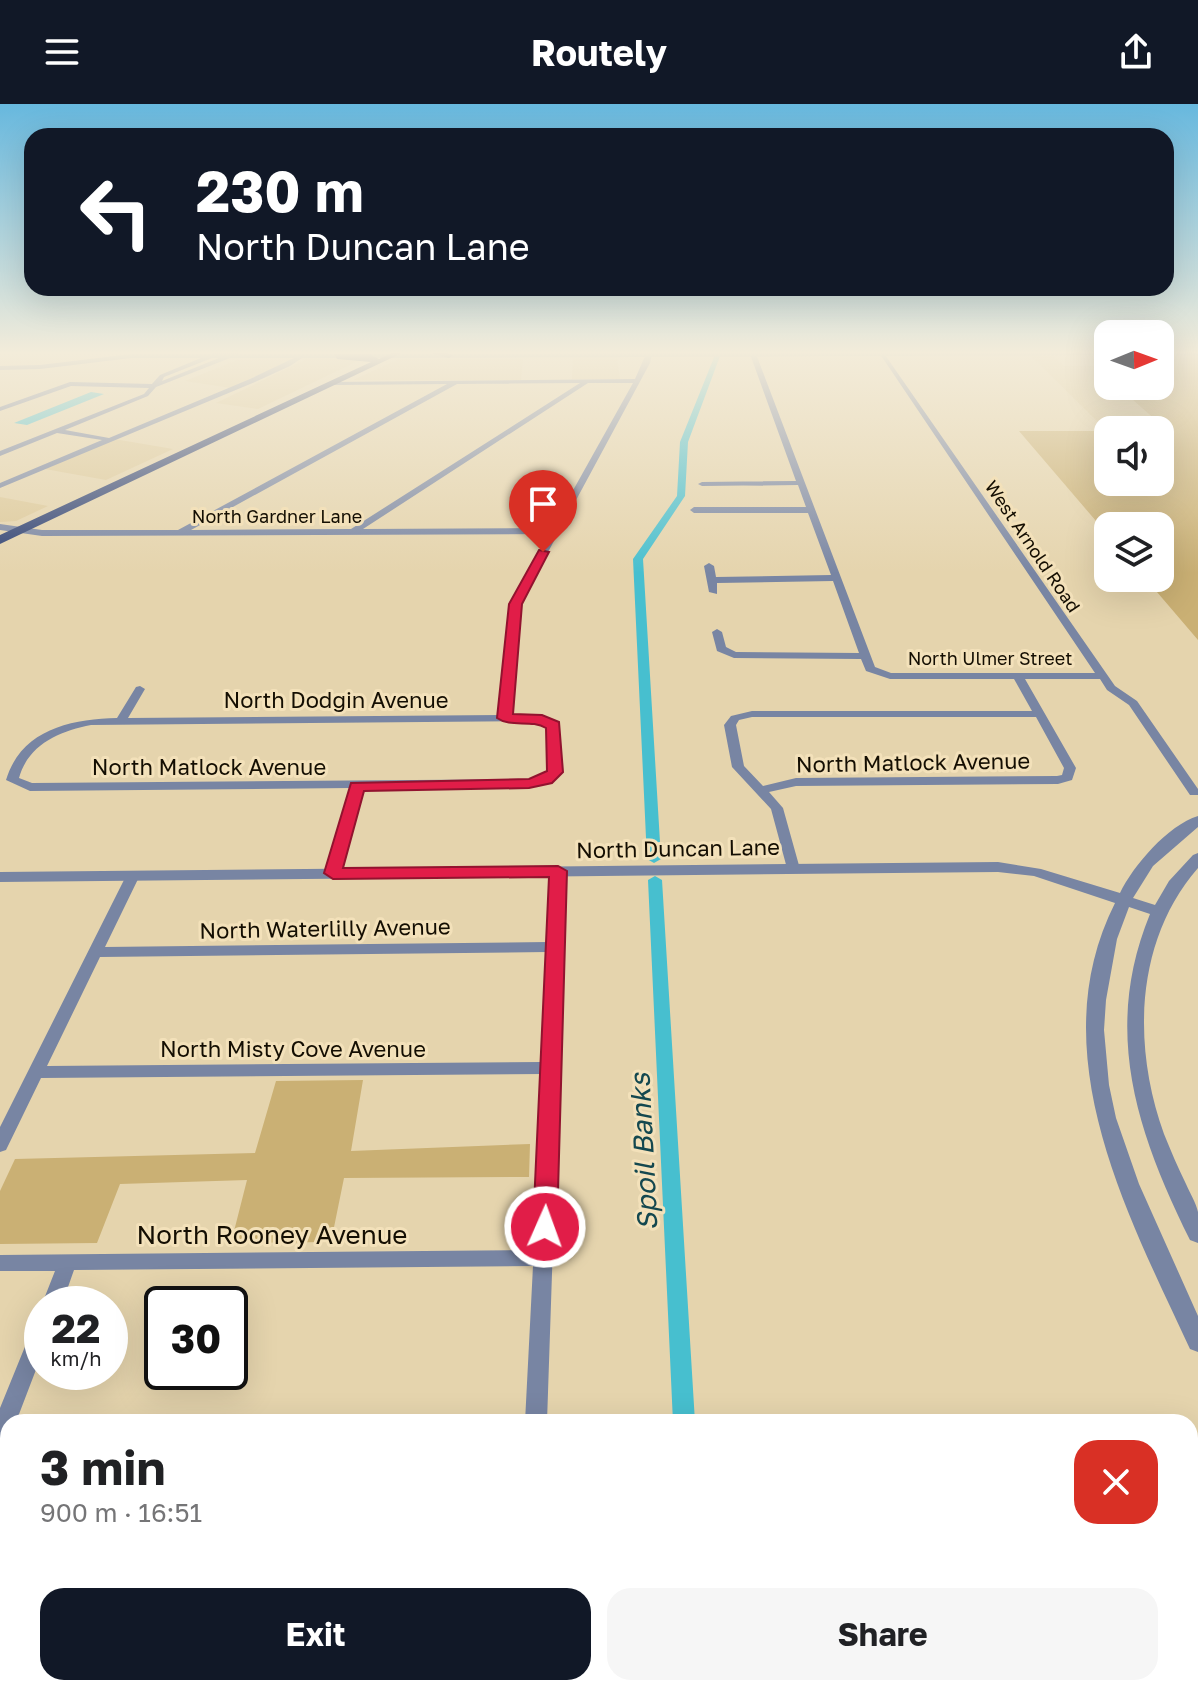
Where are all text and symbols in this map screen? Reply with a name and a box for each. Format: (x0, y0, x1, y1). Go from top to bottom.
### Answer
icon: menu (40, 30, 84, 74)
icon: share (1114, 30, 1158, 74)
text: Routely (531, 31, 667, 74)
text: 230 m (196, 157, 364, 224)
icon: left (64, 160, 168, 264)
text: North Duncan Lane (196, 225, 530, 268)
north arrow (1094, 320, 1174, 400)
map controls (1094, 320, 1174, 592)
button: sound (1094, 416, 1174, 496)
pin (509, 470, 577, 552)
street label: West Arnold Road (981, 476, 1085, 616)
icon: arrive (521, 482, 565, 526)
street label: North Gardner Lane (192, 505, 362, 527)
button: layers (1094, 512, 1174, 592)
street label: North Ulmer Street (908, 647, 1072, 669)
street label: North Dodgin Avenue (223, 686, 449, 713)
street label: North Matlock Avenue (796, 746, 1030, 778)
street label: North Matlock Avenue (92, 753, 326, 780)
street label: North Duncan Lane (576, 833, 780, 863)
street label: North Waterlilly Avenue (199, 912, 451, 944)
street label: North Misty Cove Avenue (160, 1035, 426, 1062)
water label: Spoil Banks (622, 1071, 664, 1232)
position arrow (503, 1185, 587, 1269)
street label: North Rooney Avenue (137, 1219, 407, 1250)
speed limit sign: 30 (144, 1286, 248, 1390)
text: 22 (52, 1304, 100, 1352)
text: km/h (51, 1346, 101, 1370)
text: 3 min (40, 1438, 165, 1496)
button: close (1074, 1440, 1158, 1524)
text: 900 m · 16:51 (40, 1497, 202, 1528)
button: Exit (40, 1588, 591, 1680)
button: Share (607, 1588, 1158, 1680)

